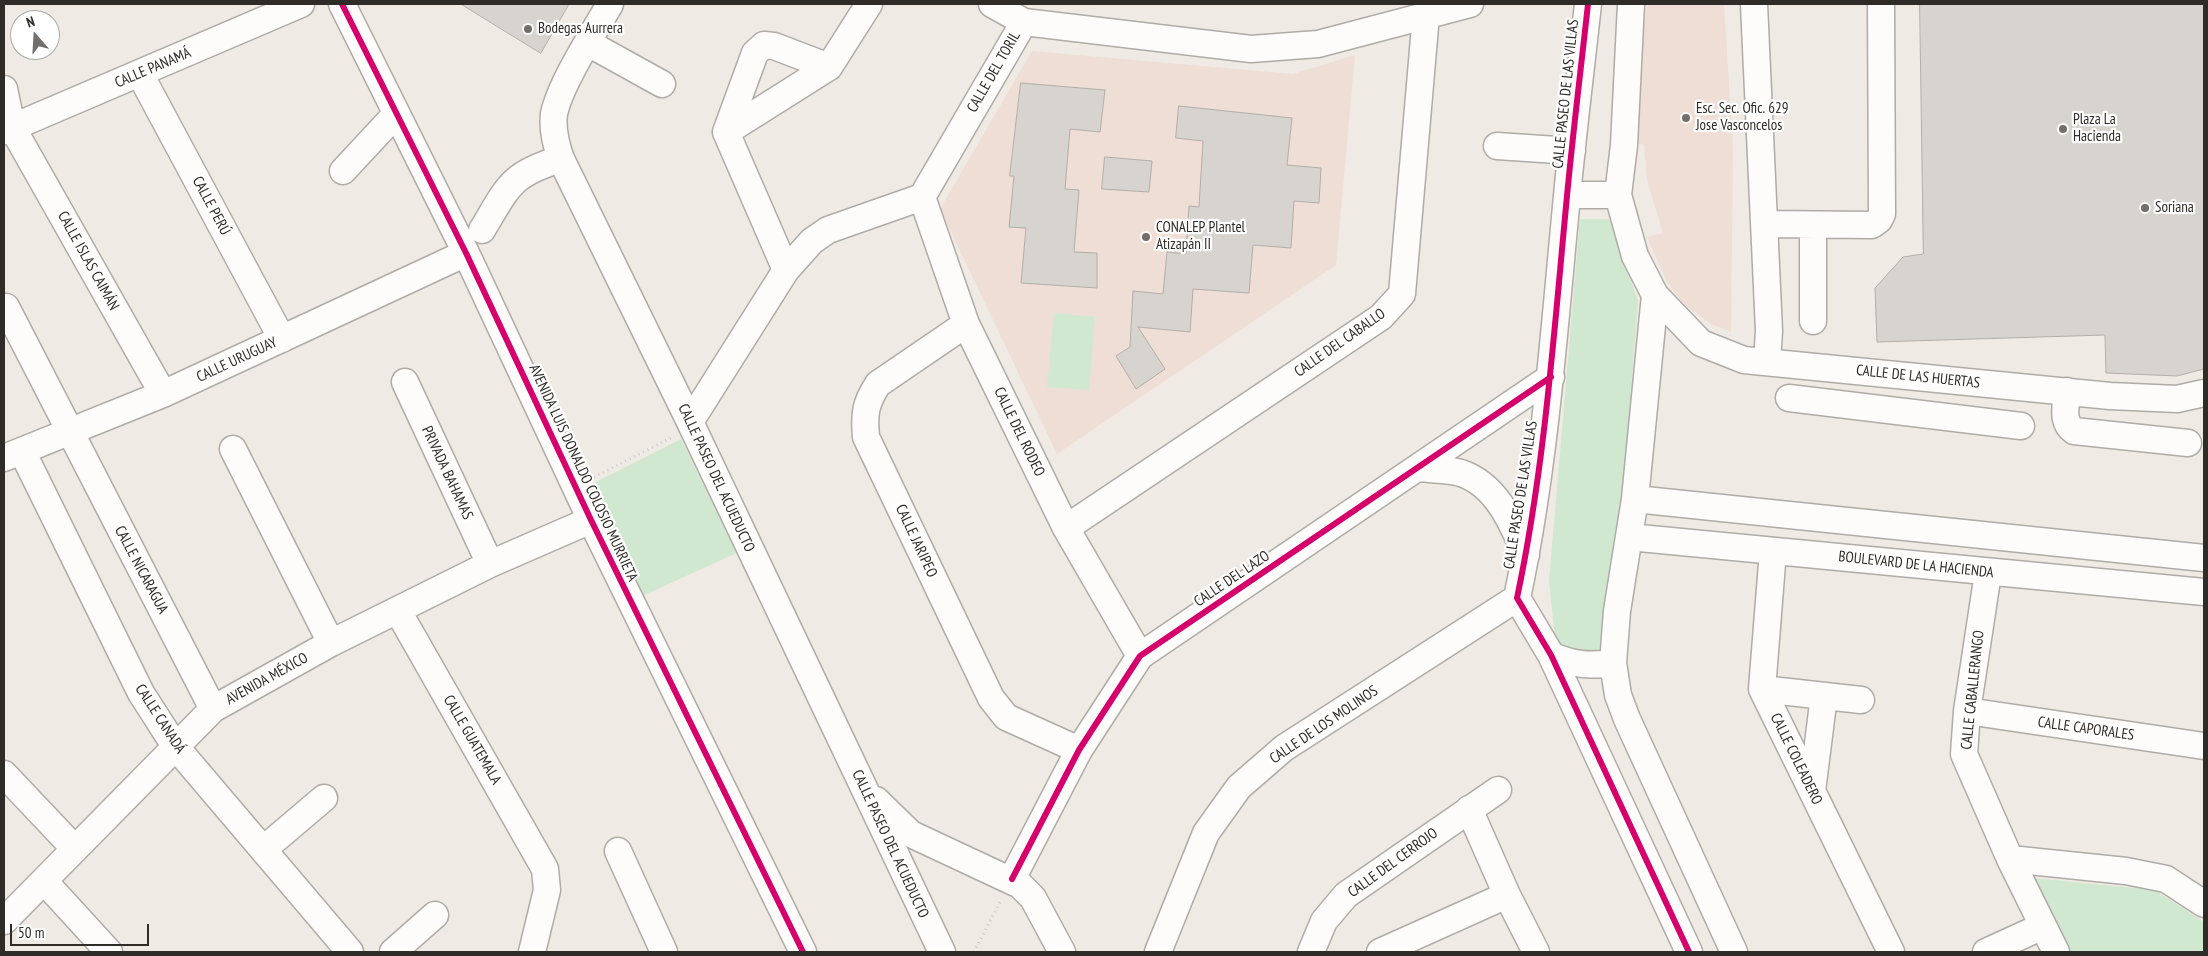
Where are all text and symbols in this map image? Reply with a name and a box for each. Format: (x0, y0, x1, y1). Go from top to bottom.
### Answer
north arrow (10, 10, 60, 60)
text: N (24, 12, 37, 32)
street label: CALLE PASEO DE LAS VILLAS (1549, 18, 1583, 170)
place label: Bodegas Aurrera (538, 20, 623, 38)
marker: Bodegas Aurrera (522, 23, 534, 35)
street label: CALLE DEL TORIL (964, 28, 1024, 116)
street label: CALLE PANAMÁ (112, 44, 194, 92)
place label: Esc. Sec. Ofic. 629 Jose Vasconcelos (1696, 100, 1789, 135)
place label: Plaza La Hacienda (2073, 111, 2121, 146)
marker: Esc. Sec. Ofic. 629 Jose Vasconcelos (1680, 112, 1692, 124)
marker: Plaza La Hacienda (2057, 123, 2069, 135)
street label: CALLE PERÚ (188, 174, 234, 238)
place label: Soriana (2155, 199, 2194, 217)
marker: Soriana (2139, 202, 2151, 214)
street label: CALLE ISLAS CAIMÁN (53, 208, 123, 314)
place label: CONALEP Plantel Atizapán II (1156, 219, 1245, 254)
marker: CONALEP Plantel Atizapán II (1140, 231, 1152, 243)
street label: CALLE DEL CABALLO (1291, 305, 1389, 381)
street label: CALLE URUGUAY (194, 334, 280, 386)
street label: AVENIDA LUIS DONALDO COLOSIO MURRIETA (525, 362, 641, 584)
street label: CALLE DE LAS HUERTAS (1855, 362, 1981, 392)
street label: CALLE DEL RODEO (990, 384, 1048, 480)
street label: CALLE PASEO DEL ACUEDUCTO (674, 401, 758, 555)
street label: CALLE PASEO DE LAS VILLAS (1500, 420, 1542, 570)
street label: PRIVADA BAHAMAS (417, 423, 477, 523)
street label: CALLE JARIPEO (891, 502, 941, 580)
street label: CALLE NICARAGUA (110, 523, 172, 617)
street label: CALLE DEL LAZO (1191, 547, 1273, 611)
street label: BOULEVARD DE LA HACIENDA (1838, 548, 1994, 582)
street label: CALLE CABALLERANGO (1958, 629, 1988, 751)
street label: AVENIDA MÉXICO (223, 649, 311, 709)
street label: CALLE CANADÁ (131, 681, 189, 757)
street label: CALLE DE LOS MOLINOS (1266, 682, 1382, 768)
street label: CALLE GUATEMALA (439, 692, 505, 788)
street label: CALLE COLEADERO (1766, 710, 1826, 808)
street label: CALLE CAPORALES (2037, 713, 2135, 745)
street label: CALLE PASEO DEL ACUEDUCTO (848, 767, 932, 921)
street label: CALLE DEL CERROJO (1345, 824, 1441, 902)
scale bar (12, 914, 151, 946)
text: 50 m (18, 923, 44, 942)

